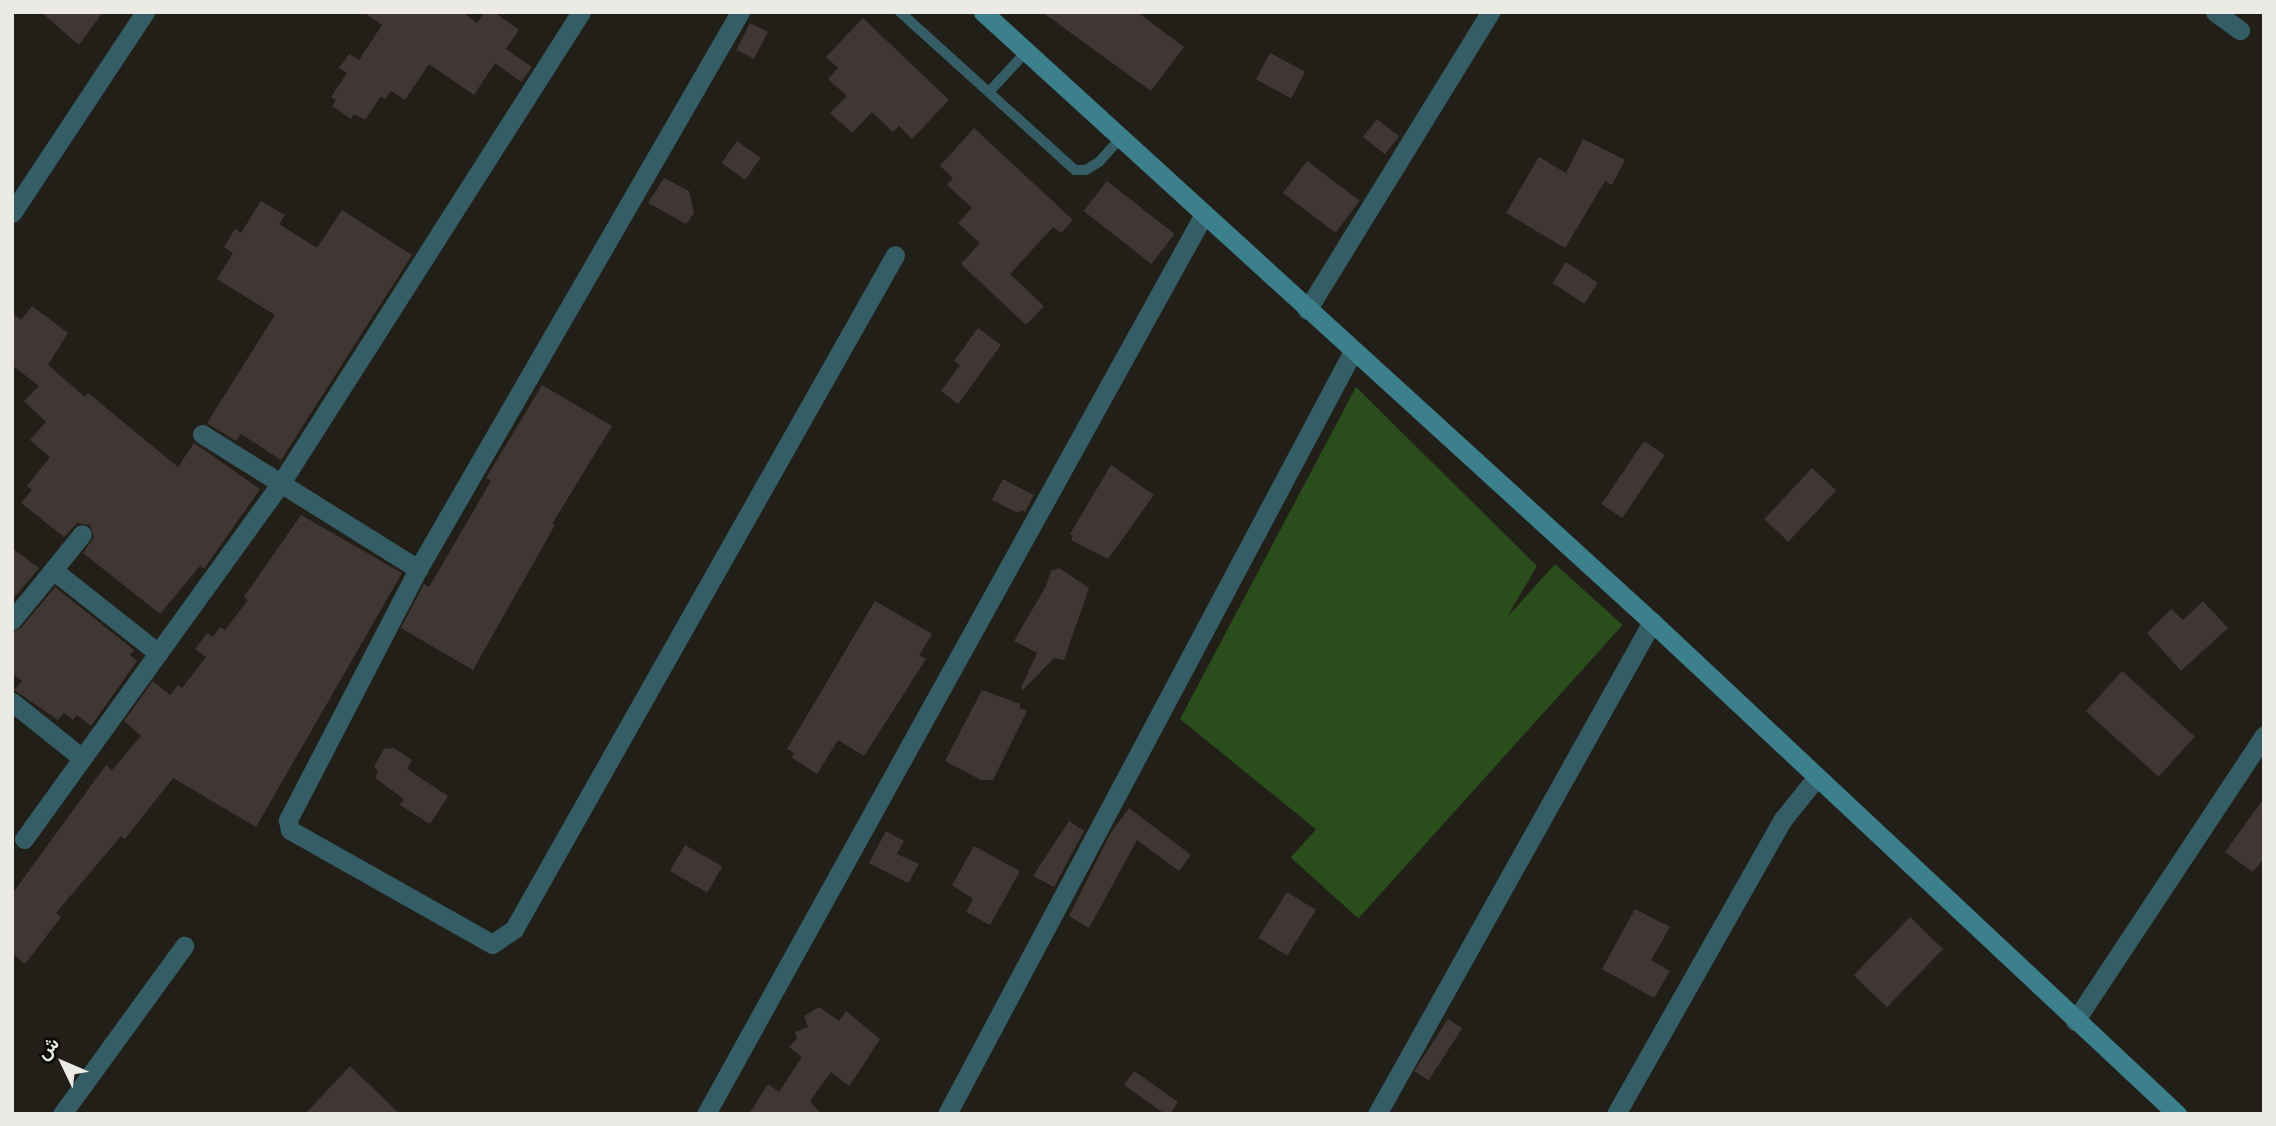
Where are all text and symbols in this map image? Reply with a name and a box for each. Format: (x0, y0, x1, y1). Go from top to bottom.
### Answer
north arrow (28, 1028, 98, 1098)
text: ش (31, 1032, 64, 1064)

